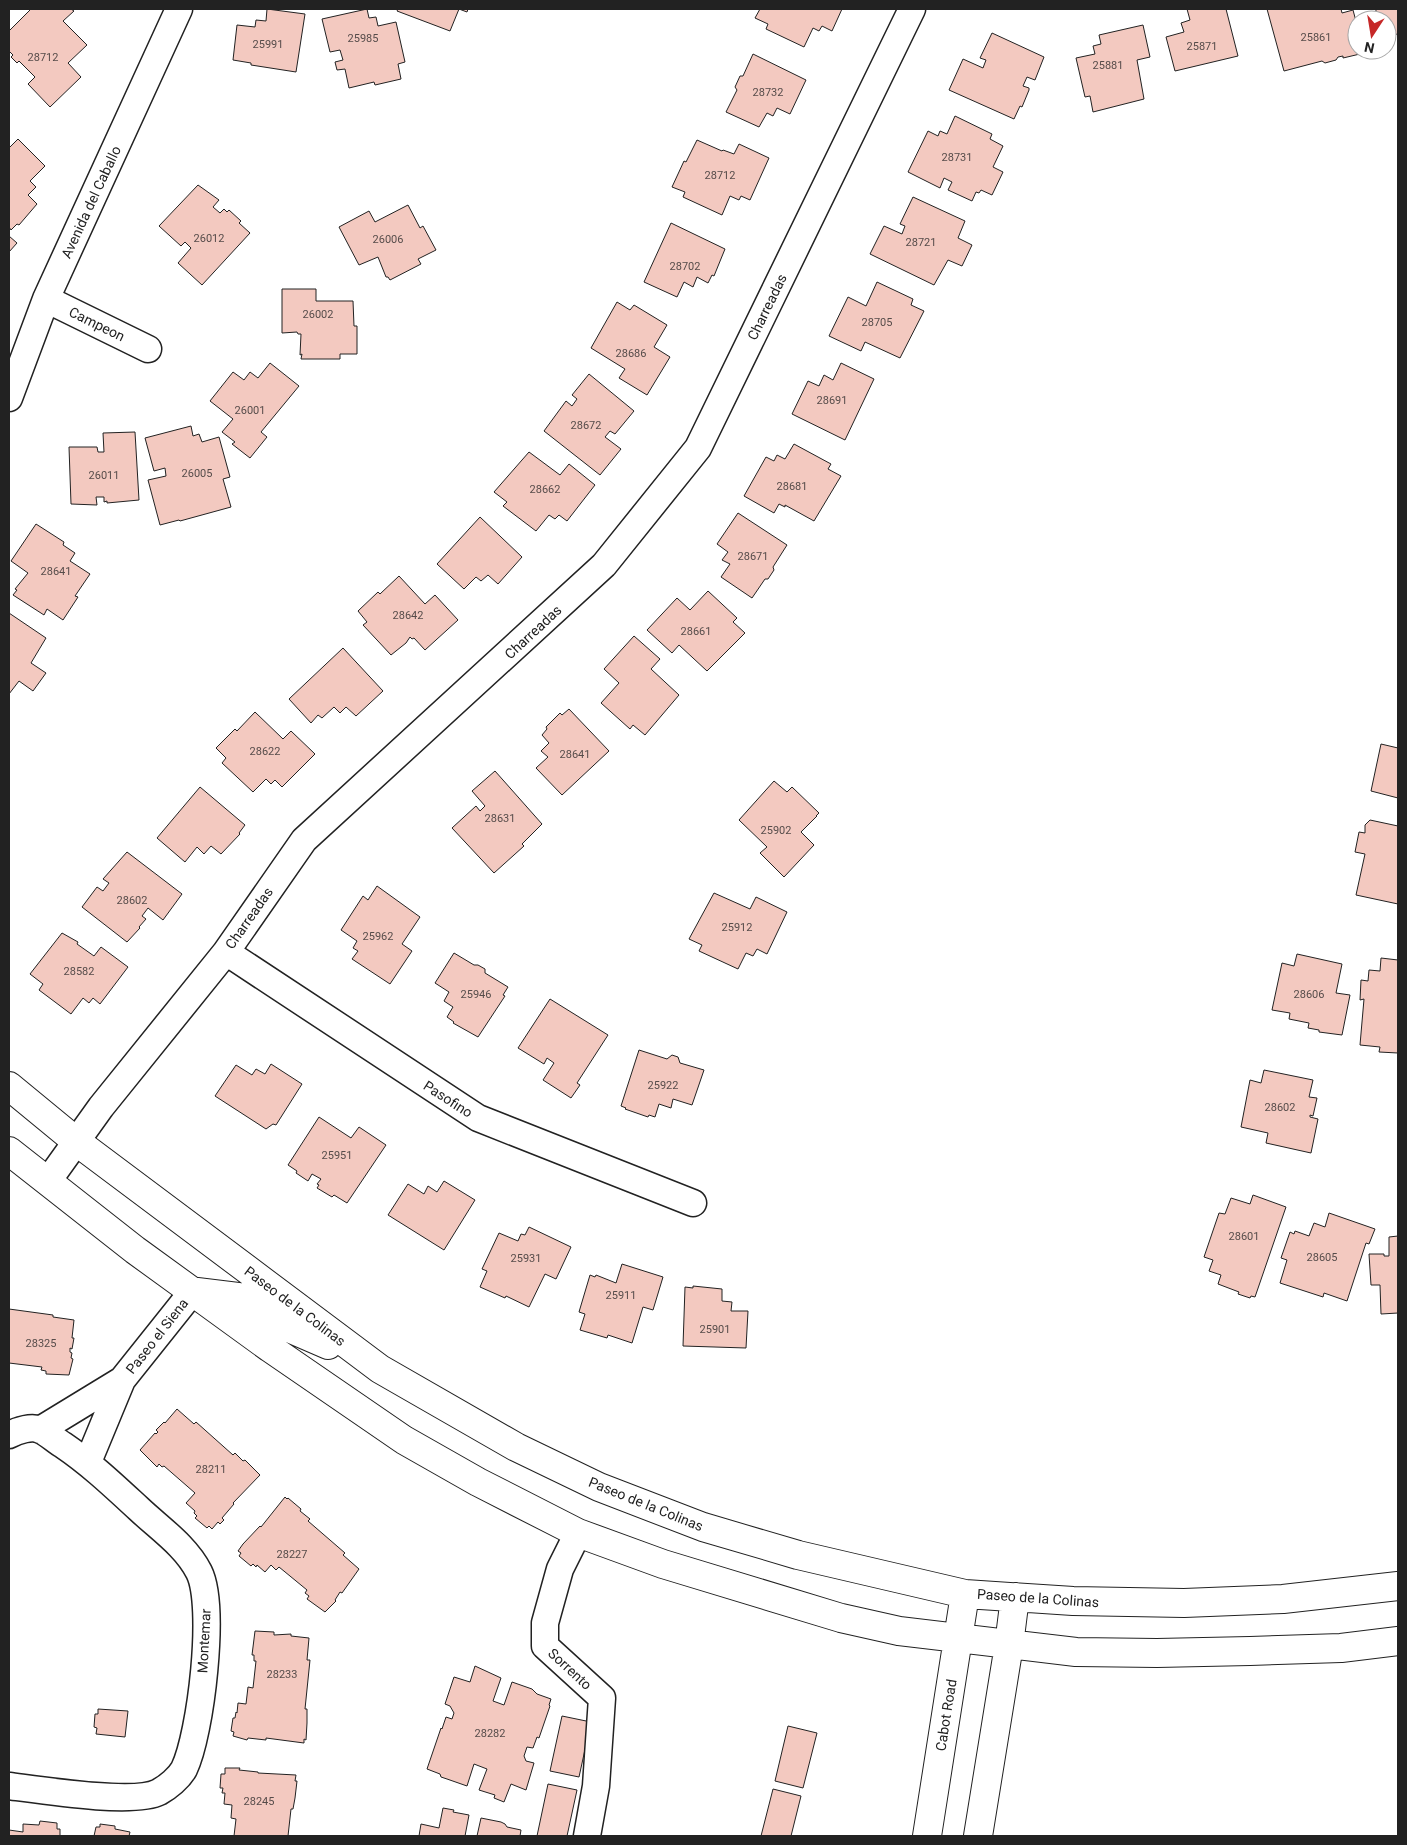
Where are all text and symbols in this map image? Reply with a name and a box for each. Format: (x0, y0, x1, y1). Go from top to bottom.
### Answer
north arrow (1347, 10, 1397, 60)
house number: 25861 (1301, 31, 1331, 44)
house number: 25985 (348, 32, 378, 45)
house number: 25991 (253, 38, 283, 51)
text: N (1363, 39, 1376, 57)
house number: 25871 (1187, 40, 1217, 53)
house number: 28712 (28, 51, 58, 64)
house number: 25881 (1093, 59, 1123, 72)
house number: 28732 (753, 86, 783, 99)
street label: Avenida del Caballo (58, 143, 124, 261)
house number: 28731 (942, 151, 972, 164)
house number: 28712 (705, 169, 735, 182)
house number: 26012 (194, 232, 224, 245)
house number: 26006 (373, 233, 403, 246)
house number: 28721 (906, 236, 936, 249)
house number: 28702 (670, 260, 700, 273)
street label: Charreadas (744, 271, 790, 343)
street label: Campeon (67, 304, 127, 344)
house number: 26002 (303, 308, 333, 321)
house number: 28705 (862, 316, 892, 329)
house number: 28686 (616, 347, 646, 360)
house number: 28691 (817, 394, 847, 407)
house number: 26001 (235, 404, 265, 417)
house number: 28672 (571, 419, 601, 432)
house number: 26005 (182, 467, 212, 480)
house number: 26011 (89, 469, 119, 482)
house number: 28681 (777, 480, 807, 493)
house number: 28662 (530, 483, 560, 496)
house number: 28671 (738, 550, 768, 563)
house number: 28641 (41, 565, 71, 578)
street label: Charreadas (501, 602, 565, 662)
house number: 28642 (393, 609, 423, 622)
house number: 28661 (681, 625, 711, 638)
house number: 28622 (250, 745, 280, 758)
house number: 28641 (560, 748, 590, 761)
house number: 28631 (485, 812, 515, 825)
house number: 25902 (761, 824, 791, 837)
street label: Charreadas (222, 884, 276, 952)
house number: 28602 (117, 894, 147, 907)
house number: 25912 (722, 921, 752, 934)
house number: 25962 (363, 930, 393, 943)
house number: 28582 (64, 965, 94, 978)
house number: 25946 (461, 988, 491, 1001)
house number: 28606 (1294, 988, 1324, 1001)
street label: Pasofino (421, 1077, 475, 1121)
house number: 25922 (648, 1079, 678, 1092)
house number: 28602 (1265, 1101, 1295, 1114)
house number: 25951 (322, 1149, 352, 1162)
house number: 28601 (1229, 1230, 1259, 1243)
house number: 28605 (1307, 1251, 1337, 1264)
house number: 25931 (511, 1252, 541, 1265)
street label: Paseo de la Colinas (241, 1263, 349, 1349)
house number: 25911 (606, 1289, 636, 1302)
street label: Paseo el Siena (123, 1295, 191, 1377)
house number: 25901 (700, 1323, 730, 1336)
house number: 28325 (26, 1337, 56, 1350)
house number: 28211 (196, 1463, 226, 1476)
street label: Paseo de la Colinas (586, 1474, 706, 1534)
house number: 28227 (277, 1548, 307, 1561)
street label: Paseo de la Colinas (976, 1586, 1100, 1610)
street label: Montemar (194, 1608, 214, 1674)
street label: Sorrento (545, 1645, 595, 1693)
house number: 28233 (267, 1668, 297, 1681)
street label: Cabot Road (932, 1678, 960, 1752)
house number: 28282 (475, 1727, 505, 1740)
house number: 28245 (244, 1795, 274, 1808)

